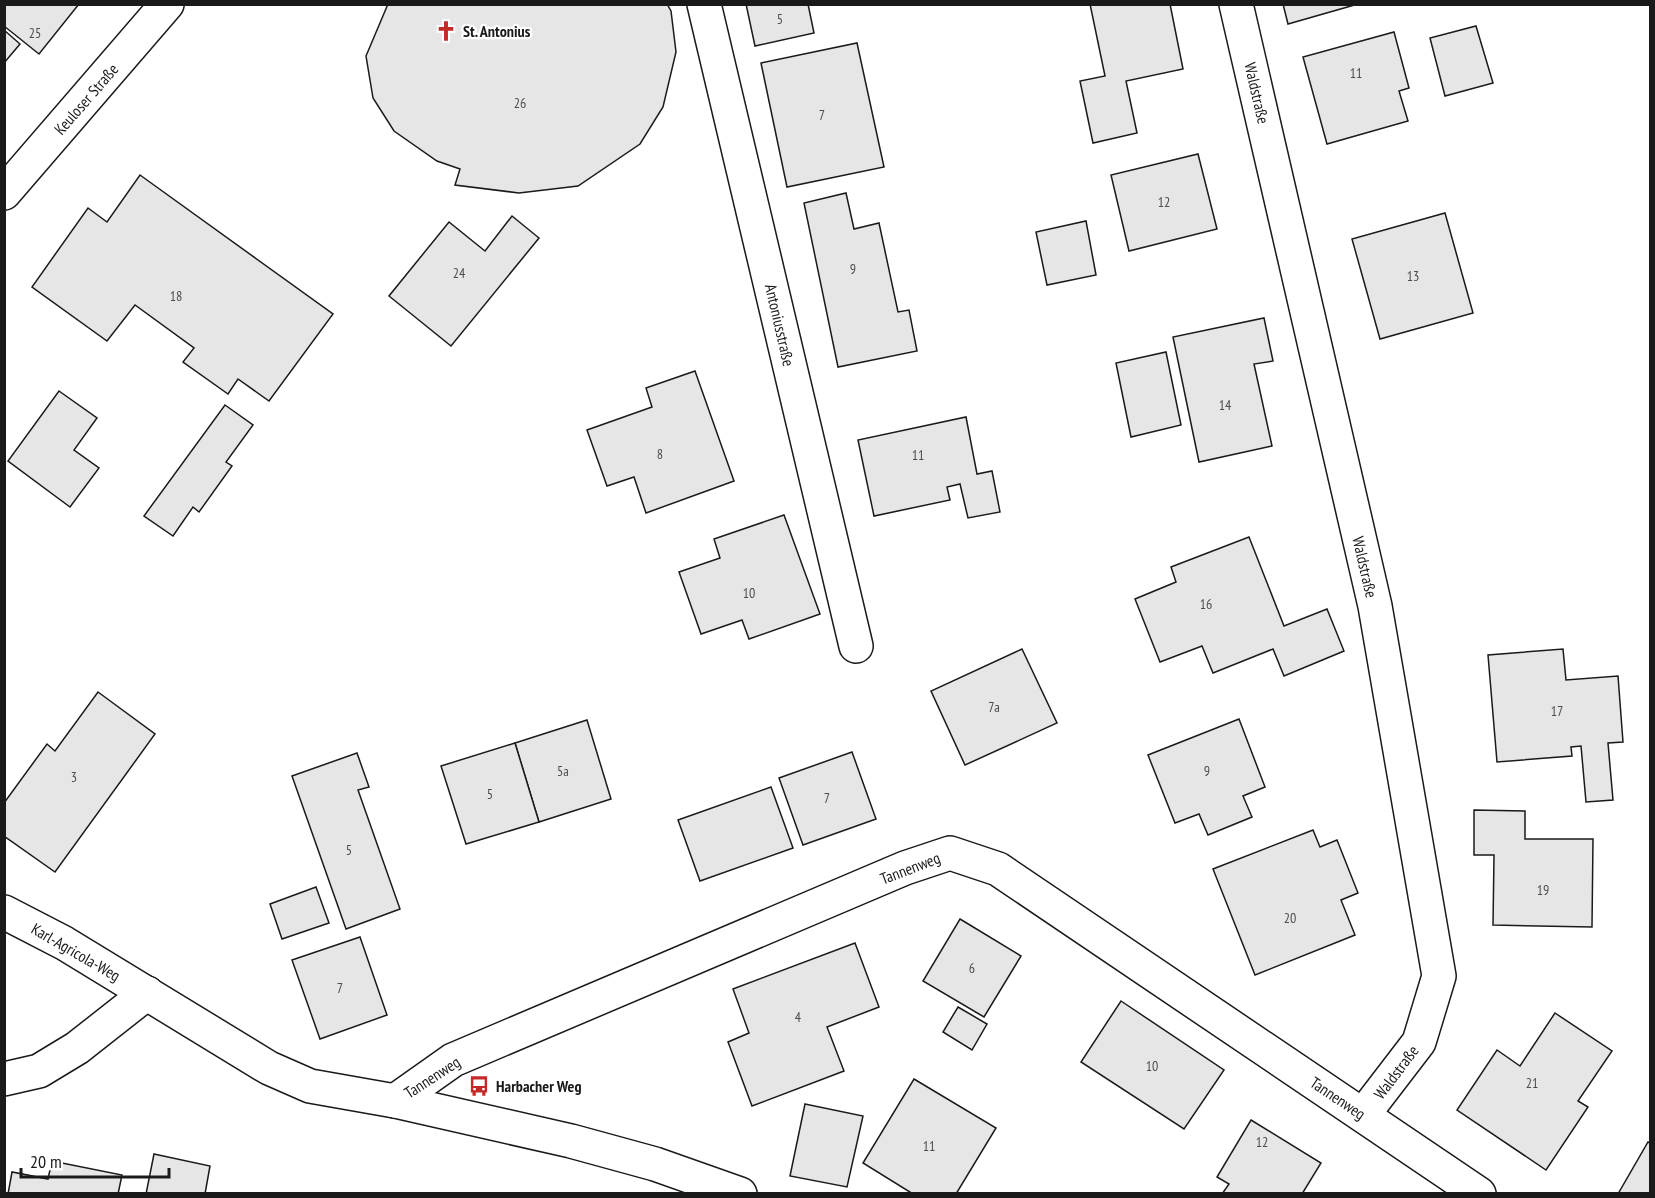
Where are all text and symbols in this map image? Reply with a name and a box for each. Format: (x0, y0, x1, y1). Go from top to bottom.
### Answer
house number: 5 (777, 10, 783, 28)
church icon: St. Antonius (434, 19, 458, 43)
place label: St. Antonius (463, 21, 531, 41)
house number: 25 (29, 24, 41, 42)
street label: Keuloser Straße (50, 59, 122, 139)
street label: Waldstraße (1240, 60, 1274, 126)
house number: 11 (1350, 64, 1362, 82)
house number: 26 (514, 94, 526, 112)
house number: 7 (819, 106, 825, 124)
house number: 12 (1158, 193, 1170, 211)
house number: 9 (850, 260, 856, 278)
house number: 24 (453, 264, 466, 282)
house number: 13 (1407, 267, 1419, 285)
street label: Antoniusstraße (761, 282, 799, 368)
house number: 18 (170, 287, 182, 305)
house number: 14 (1219, 396, 1232, 414)
house number: 8 (657, 445, 663, 463)
house number: 11 (912, 446, 924, 464)
street label: Waldstraße (1348, 534, 1382, 600)
house number: 10 (743, 584, 755, 602)
house number: 16 (1200, 595, 1212, 613)
house number: 7a (988, 698, 1000, 716)
house number: 17 (1551, 702, 1563, 720)
house number: 5a (557, 762, 569, 780)
house number: 9 (1204, 762, 1210, 780)
house number: 3 (71, 768, 77, 786)
house number: 5 (487, 785, 493, 803)
house number: 7 (824, 789, 830, 807)
house number: 5 (346, 841, 352, 859)
street label: Tannenweg (877, 847, 943, 889)
house number: 19 (1537, 881, 1549, 899)
house number: 20 (1284, 909, 1296, 927)
street label: Karl-Agricola-Weg (28, 918, 124, 986)
house number: 6 (969, 959, 975, 977)
house number: 7 (337, 979, 343, 997)
house number: 4 (795, 1008, 802, 1026)
street label: Waldstraße (1369, 1041, 1423, 1103)
street label: Tannenweg (400, 1052, 464, 1102)
house number: 10 (1146, 1057, 1158, 1075)
street label: Tannenweg (1306, 1072, 1370, 1124)
bus stop icon: Harbacher Weg (467, 1074, 491, 1098)
house number: 21 (1526, 1074, 1538, 1092)
place label: Harbacher Weg (496, 1076, 581, 1096)
house number: 12 (1256, 1133, 1268, 1151)
house number: 11 (923, 1137, 935, 1155)
scale bar (21, 1141, 170, 1179)
text: 20 m (30, 1150, 62, 1173)

